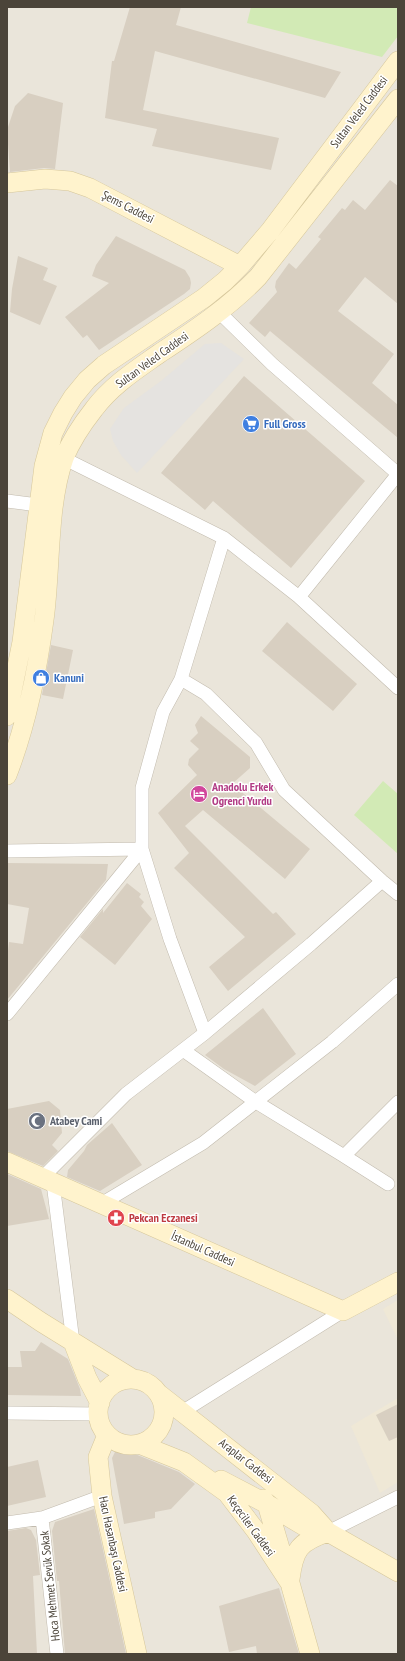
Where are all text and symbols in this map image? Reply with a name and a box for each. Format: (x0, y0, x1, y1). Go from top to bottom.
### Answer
street label: Sultan Veled Caddesi (327, 73, 391, 151)
street label: Şems Caddesi (100, 187, 157, 226)
street label: Sultan Veled Caddesi (112, 328, 191, 391)
supermarket icon: Full Gross (241, 414, 261, 434)
place label: Full Gross (264, 416, 306, 431)
shop icon: Kanuni (31, 668, 51, 688)
place label: Kanuni (54, 670, 84, 685)
place label: Anadolu Erkek Ogrenci Yurdu (211, 779, 273, 808)
hotel icon: Anadolu Erkek Ogrenci Yurdu (189, 784, 209, 804)
mosque icon: Atabey Cami (27, 1111, 47, 1131)
place label: Atabey Cami (49, 1113, 103, 1128)
pharmacy icon: Pekcan Eczanesi (106, 1208, 126, 1228)
place label: Pekcan Eczanesi (129, 1210, 198, 1225)
street label: İstanbul Caddesi (169, 1228, 237, 1269)
street label: Araplar Caddesi (216, 1435, 276, 1486)
street label: Keçeciler Caddesi (224, 1492, 279, 1559)
street label: Hacı Hasanbaşı Caddesi (96, 1495, 131, 1593)
street label: Hoca Mehmet Sevük Sokak (36, 1530, 63, 1642)

